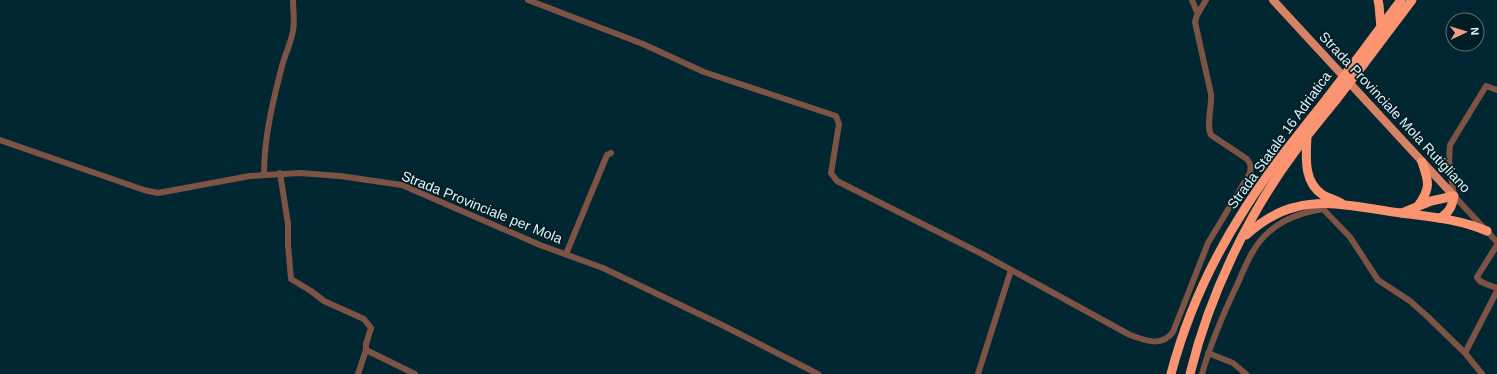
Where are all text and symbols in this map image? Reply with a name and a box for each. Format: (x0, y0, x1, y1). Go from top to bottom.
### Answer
north arrow (1445, 12, 1485, 52)
text: N (1469, 27, 1481, 36)
street label: Strada Provinciale Mola Rutigliano (1316, 28, 1474, 196)
street label: Strada Statale 16 Adriatica (1224, 68, 1334, 212)
street label: Strada Provinciale per Mola (399, 167, 565, 247)

